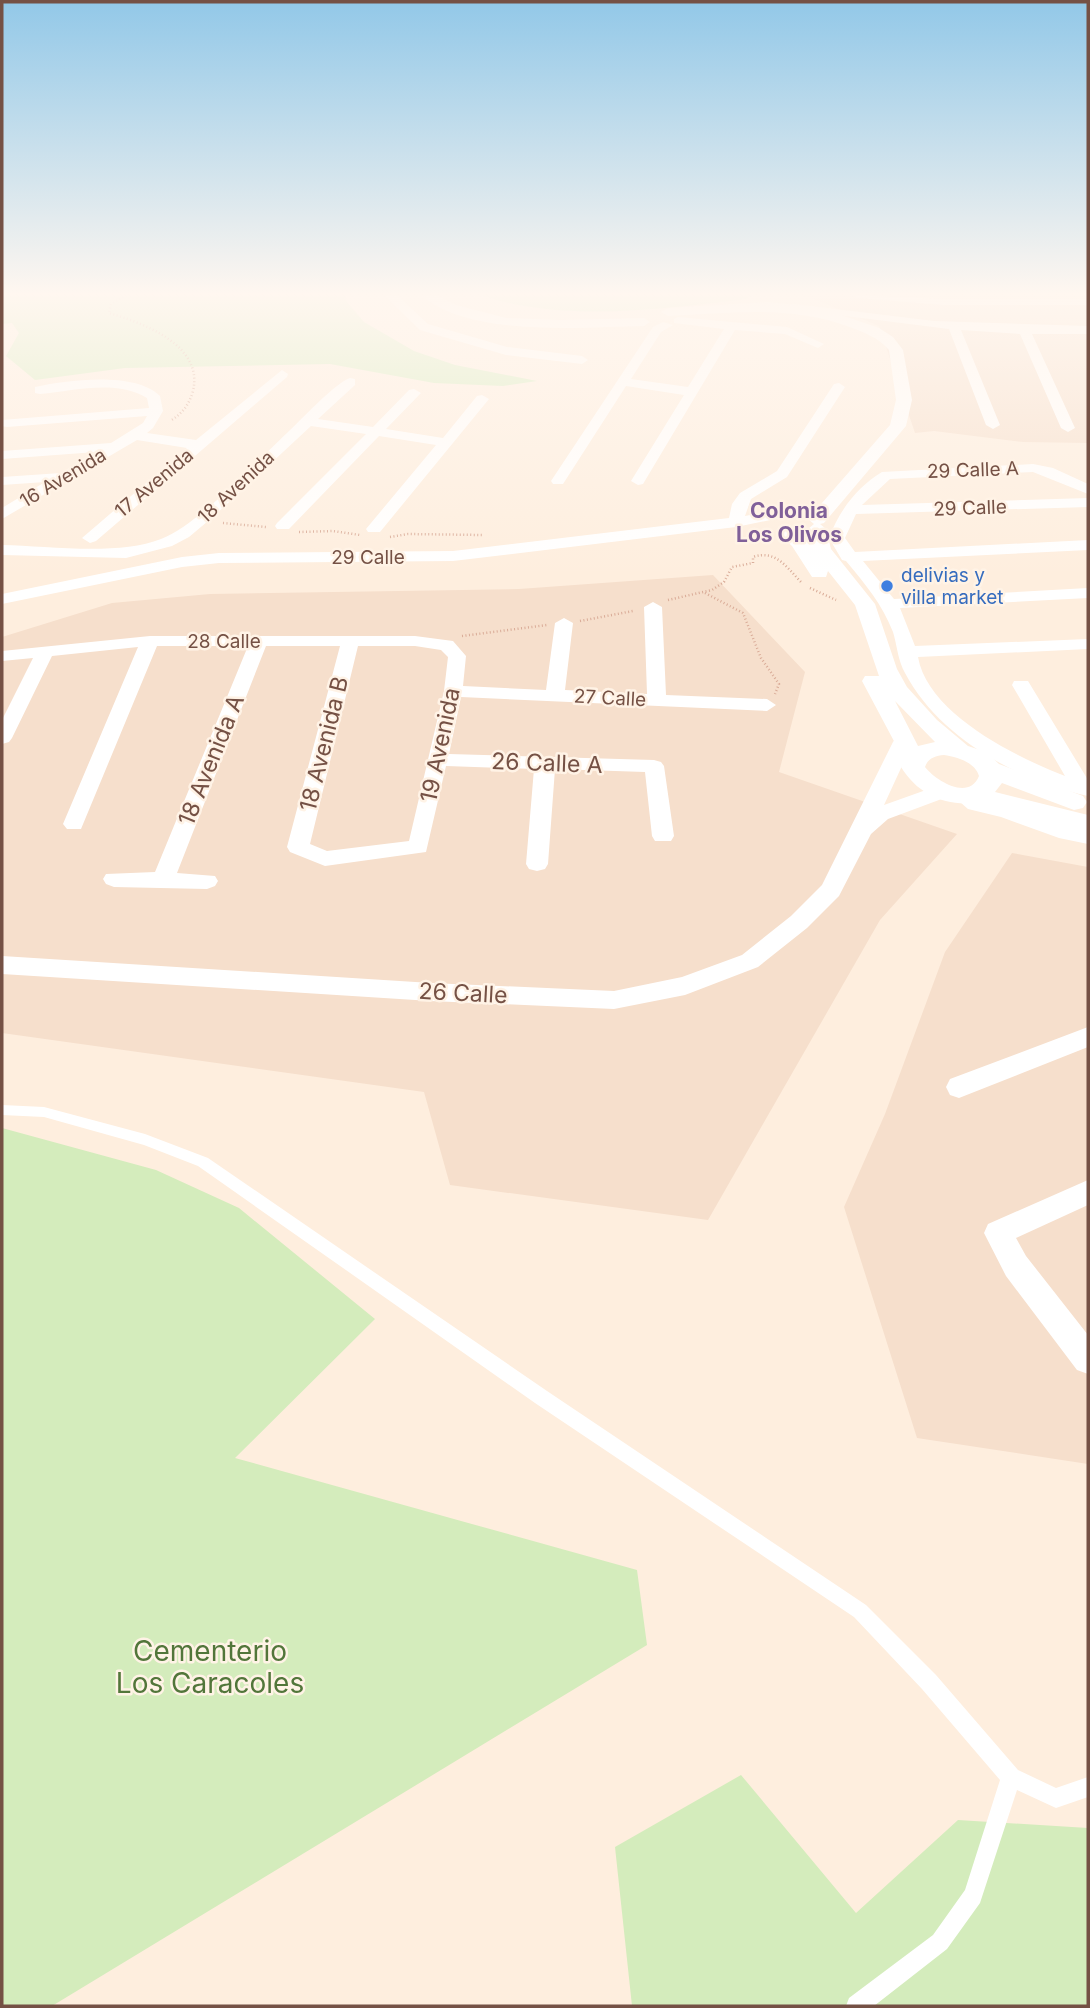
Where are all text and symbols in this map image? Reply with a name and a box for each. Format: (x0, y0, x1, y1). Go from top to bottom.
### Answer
street label: 16 Avenida (16, 443, 110, 513)
street label: 17 Avenida (110, 444, 198, 522)
street label: 18 Avenida (193, 446, 279, 528)
street label: 29 Calle A (927, 457, 1019, 483)
street label: 29 Calle (933, 495, 1007, 521)
district label: Colonia Los Olivos (736, 498, 842, 547)
street label: 29 Calle (331, 546, 405, 569)
place label: delivias y villa market (901, 564, 1004, 609)
marker: delivias y villa market (879, 578, 895, 594)
street label: 28 Calle (187, 630, 261, 653)
street label: 18 Avenida B (294, 674, 354, 814)
street label: 19 Avenida (414, 685, 466, 805)
street label: 27 Calle (573, 685, 647, 711)
street label: 18 Avenida A (172, 690, 250, 830)
street label: 26 Calle A (491, 747, 603, 779)
street label: 26 Calle (418, 977, 508, 1009)
park label: Cementerio Los Caracoles (116, 1634, 304, 1700)

